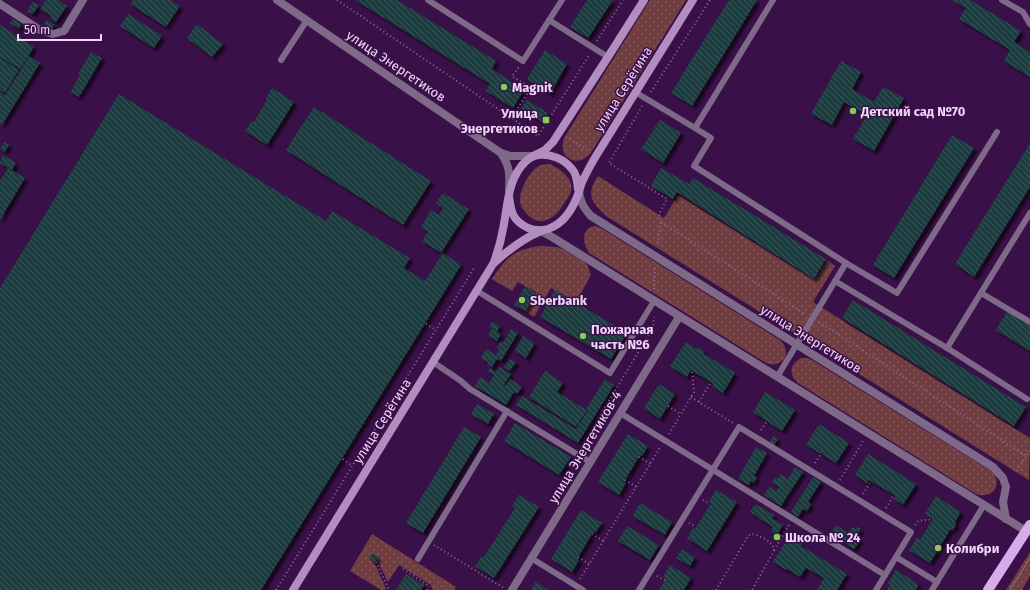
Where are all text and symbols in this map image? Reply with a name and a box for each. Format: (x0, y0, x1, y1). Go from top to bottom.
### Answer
scale bar (18, 16, 101, 42)
text: 50 m (24, 23, 50, 37)
street label: улица Энергетиков (344, 27, 448, 105)
street label: улица Серёгина (591, 44, 655, 134)
place label: Magnit (512, 80, 554, 95)
marker: Magnit (499, 82, 509, 92)
place label: Детский сад №70 (860, 104, 966, 119)
place label: Улица Энергетиков (461, 106, 538, 136)
marker: Детский сад №70 (848, 106, 858, 116)
marker: Улица Энергетиков (541, 115, 551, 125)
place label: Sberbank (530, 293, 588, 308)
marker: Sberbank (517, 295, 527, 305)
street label: улица Энергетиков (758, 302, 864, 376)
place label: Пожарная часть №6 (591, 322, 654, 352)
marker: Пожарная часть №6 (578, 331, 588, 341)
street label: улица Серёгина (350, 376, 414, 466)
street label: улица Энергетиков-4 (546, 388, 624, 506)
place label: Школа № 24 (785, 530, 861, 545)
marker: Школа № 24 (772, 532, 782, 542)
place label: Колибри (946, 541, 999, 556)
marker: Колибри (933, 543, 943, 553)

